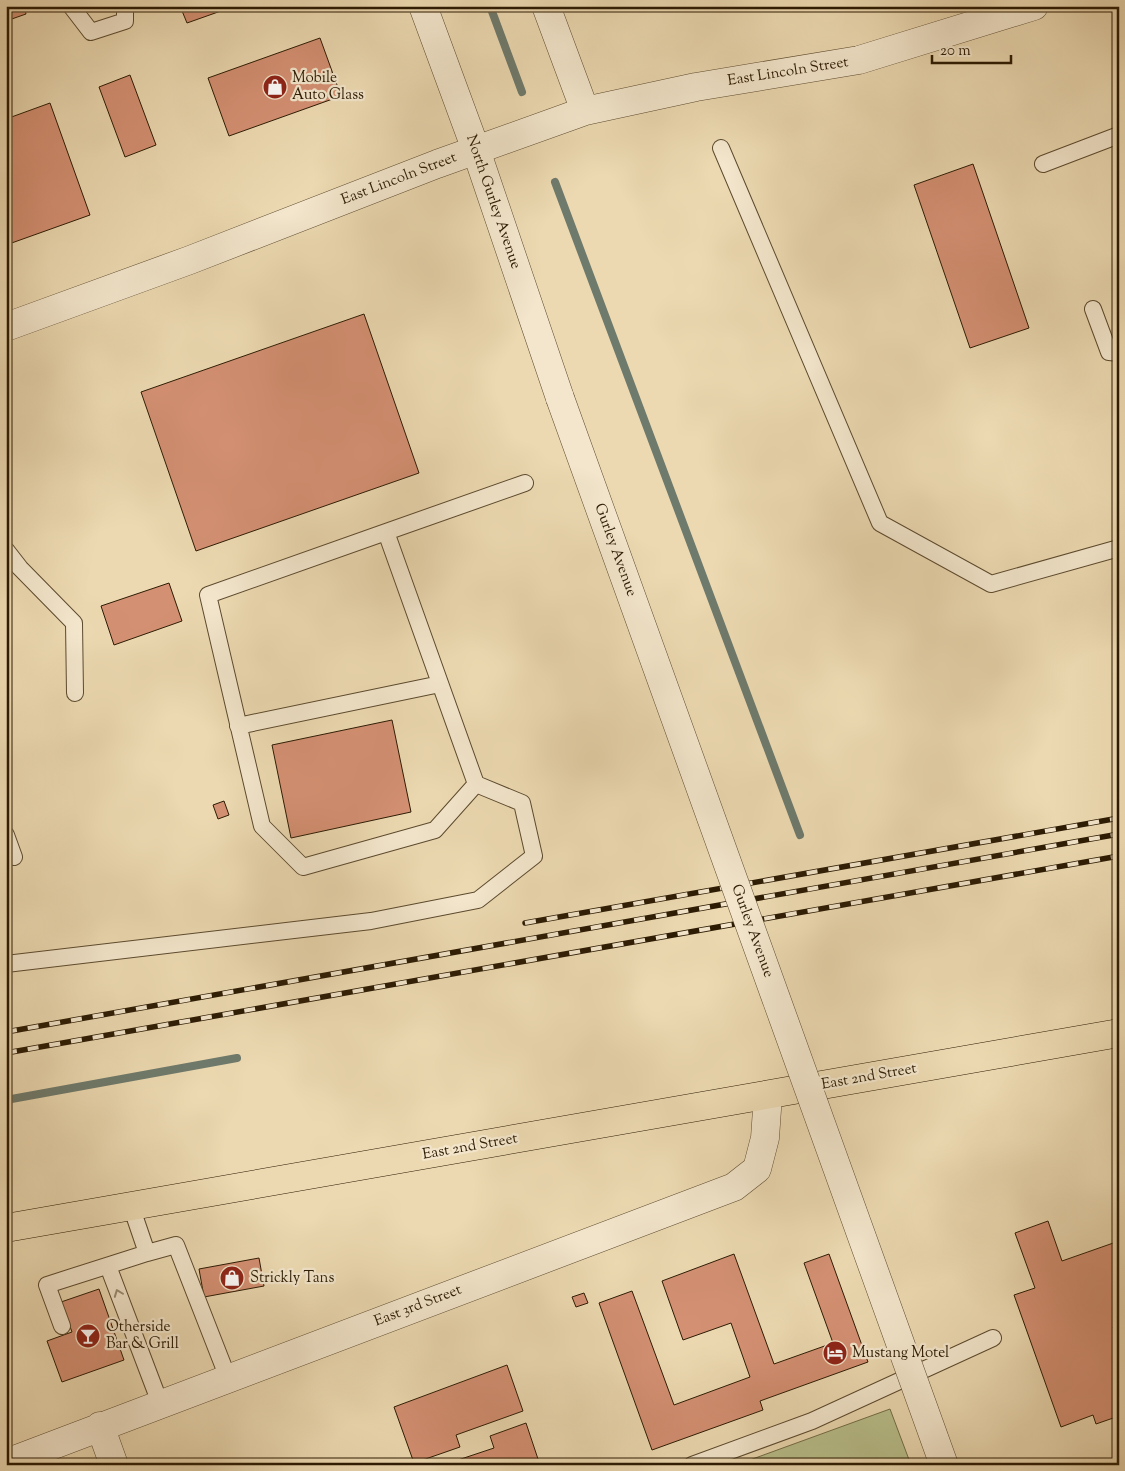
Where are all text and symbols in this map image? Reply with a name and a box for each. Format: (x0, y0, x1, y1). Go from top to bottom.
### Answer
scale bar (932, 32, 1011, 64)
text: 20 m (940, 41, 971, 62)
street label: East Lincoln Street (726, 52, 850, 92)
place label: Mobile Auto Glass (292, 68, 364, 106)
shop icon: Mobile Auto Glass (262, 74, 288, 100)
street label: North Gurley Avenue (460, 132, 526, 272)
street label: East Lincoln Street (338, 147, 460, 211)
street label: Gurley Avenue (588, 500, 642, 600)
street label: Gurley Avenue (725, 881, 779, 981)
street label: East 2nd Street (820, 1058, 918, 1096)
street label: East 2nd Street (421, 1128, 519, 1166)
shop icon: Strickly Tans (219, 1265, 245, 1291)
place label: Strickly Tans (250, 1268, 334, 1289)
street label: East 3rd Street (371, 1280, 465, 1332)
one-way arrow (114, 1289, 124, 1297)
place label: Otherside Bar & Grill (106, 1317, 179, 1355)
bar icon: Otherside Bar & Grill (75, 1323, 101, 1349)
hotel icon: Mustang Motel (822, 1340, 848, 1366)
place label: Mustang Motel (852, 1343, 949, 1364)

